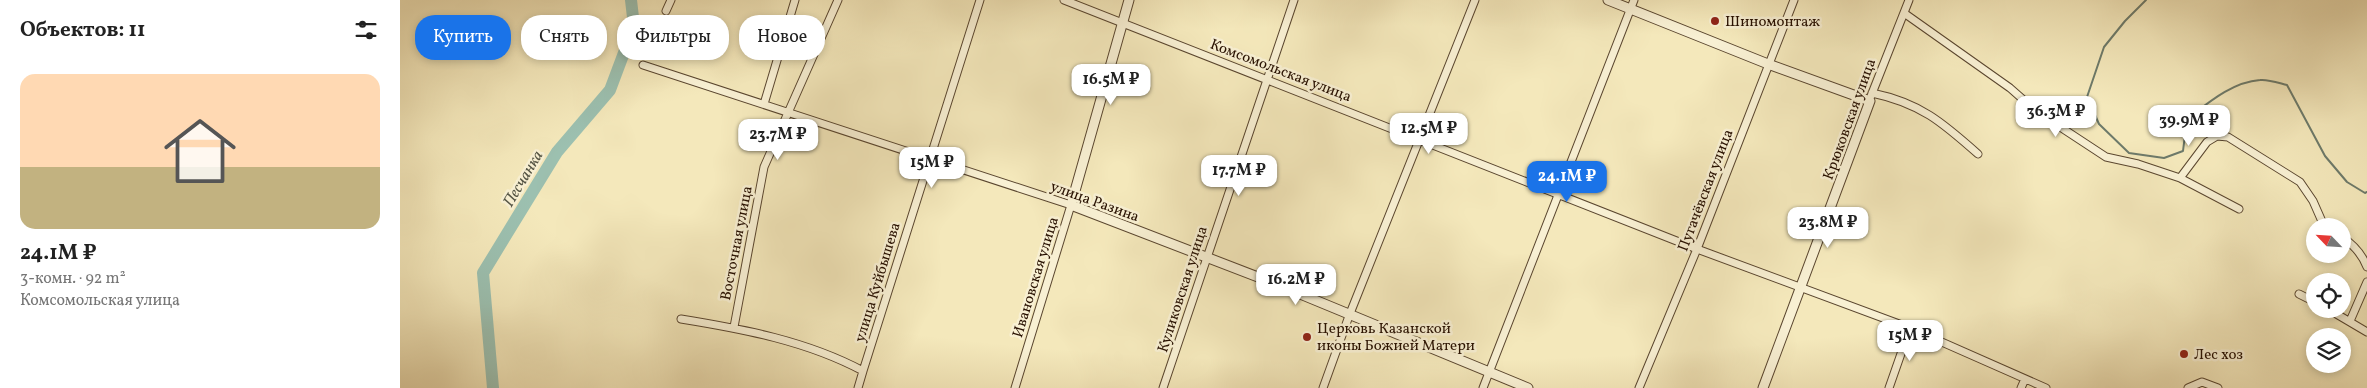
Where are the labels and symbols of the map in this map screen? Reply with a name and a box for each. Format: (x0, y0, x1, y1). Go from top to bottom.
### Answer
place label: Шиномонтаж (1725, 12, 1820, 33)
marker: Шиномонтаж (1709, 15, 1721, 27)
street label: Комсомольская улица (1207, 35, 1354, 108)
street label: Крюковская улица (1819, 56, 1882, 183)
pin: 16.5M ₽ (1065, 64, 1157, 106)
pin: 36.3M ₽ (2010, 96, 2102, 138)
pin: 39.9M ₽ (2143, 104, 2235, 147)
pin: 12.5M ₽ (1383, 112, 1475, 155)
pin: 23.7M ₽ (732, 119, 824, 161)
street label: Пугачёвская улица (1673, 126, 1739, 255)
water label: Песчанка (498, 146, 549, 211)
pin: 15M ₽ (897, 146, 967, 189)
pin: 17.7M ₽ (1193, 154, 1285, 197)
pin: 24.1M ₽ (1521, 160, 1613, 203)
street label: улица Разина (1047, 177, 1142, 228)
street label: Восточная улица (716, 184, 759, 302)
pin: 23.8M ₽ (1782, 206, 1874, 249)
street label: Ивановская улица (1008, 214, 1065, 340)
north arrow (2306, 218, 2351, 262)
street label: улица Куйбышева (850, 220, 907, 345)
street label: Куликовская улица (1153, 224, 1214, 355)
pin: 16.2M ₽ (1250, 264, 1342, 306)
place label: Церковь Казанской иконы Божией Матери (1317, 319, 1475, 357)
pin: 15M ₽ (1875, 320, 1945, 362)
marker: Церковь Казанской иконы Божией Матери (1301, 331, 1313, 343)
place label: Лес хоз (2194, 345, 2243, 366)
marker: Лес хоз (2178, 348, 2190, 360)

